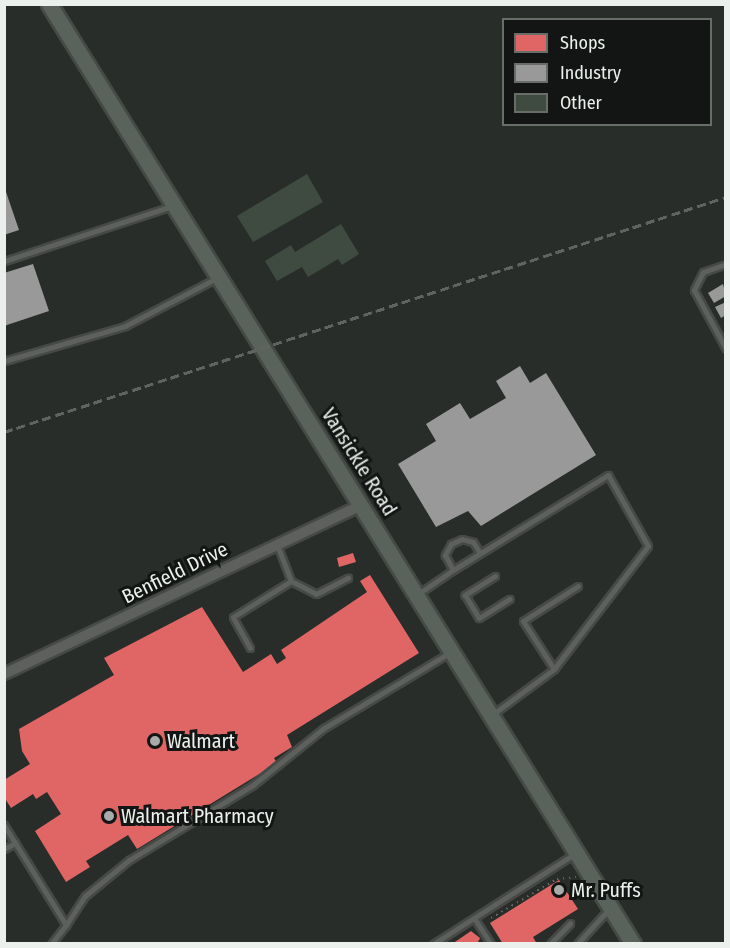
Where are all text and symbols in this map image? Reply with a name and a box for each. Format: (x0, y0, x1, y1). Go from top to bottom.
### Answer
legend (502, 18, 712, 126)
text: Shops (560, 32, 605, 54)
text: Industry (560, 62, 621, 84)
text: Other (560, 92, 602, 114)
street label: Vansickle Road (316, 404, 402, 520)
street label: Benfield Drive (118, 537, 232, 609)
place label: Walmart (167, 729, 235, 753)
marker: Walmart (148, 734, 162, 748)
place label: Walmart Pharmacy (121, 804, 274, 828)
marker: Walmart Pharmacy (102, 809, 116, 823)
place label: Mr. Puffs (571, 878, 641, 902)
marker: Mr. Puffs (552, 883, 566, 897)

